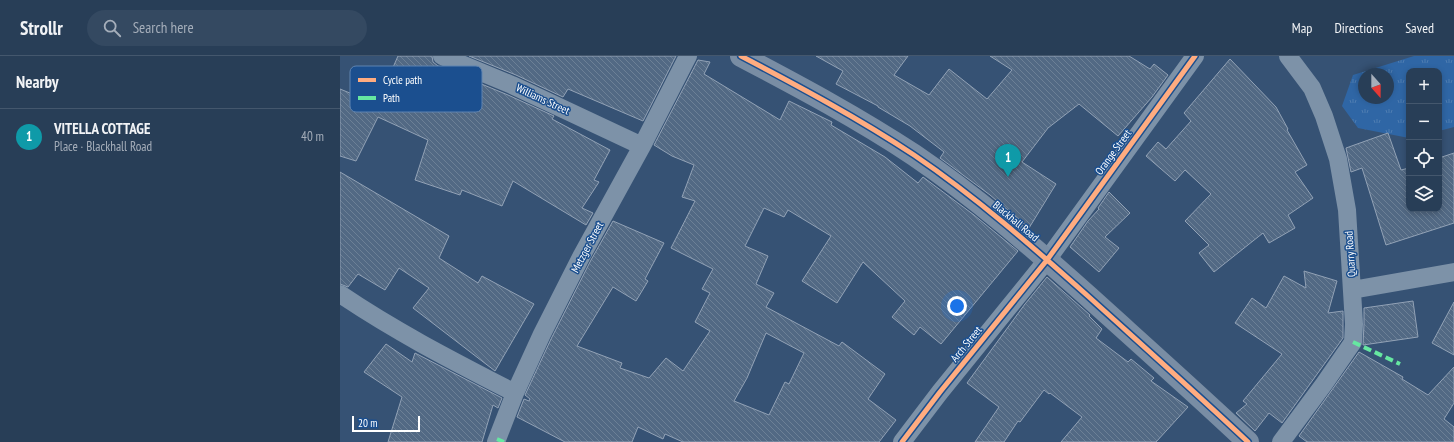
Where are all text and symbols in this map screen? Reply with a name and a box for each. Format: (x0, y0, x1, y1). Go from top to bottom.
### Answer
search box (87, 10, 367, 46)
text: Strollr (20, 16, 63, 40)
icon: search (101, 17, 123, 39)
text: Search here (133, 18, 194, 37)
text: Map (1292, 19, 1312, 37)
text: Directions (1334, 19, 1383, 37)
text: Saved (1405, 19, 1434, 37)
legend (350, 66, 482, 112)
north arrow (1358, 68, 1394, 104)
map controls (1406, 68, 1442, 212)
button: + (1406, 68, 1442, 104)
text: Nearby (16, 71, 59, 93)
text: Cycle path (383, 73, 422, 87)
street label: Williams Street (514, 80, 572, 118)
text: Path (383, 91, 400, 105)
button: − (1406, 104, 1442, 140)
text: VITELLA COTTAGE (54, 119, 150, 138)
street label: Orange Street (1092, 127, 1134, 177)
text: 1 (26, 128, 32, 145)
text: 40 m (301, 128, 324, 145)
text: Place · Blackhall Road (54, 138, 152, 155)
button: locate (1406, 140, 1442, 176)
pin: 1 (995, 144, 1021, 177)
button: layers (1406, 176, 1442, 212)
street label: Blackhall Road (990, 198, 1042, 244)
street label: Metzger Street (568, 219, 606, 275)
street label: Quarry Road (1341, 230, 1359, 278)
your location (947, 296, 967, 316)
street label: Arch Street (947, 323, 985, 365)
scale bar (352, 414, 420, 433)
text: 20 m (358, 416, 377, 430)

